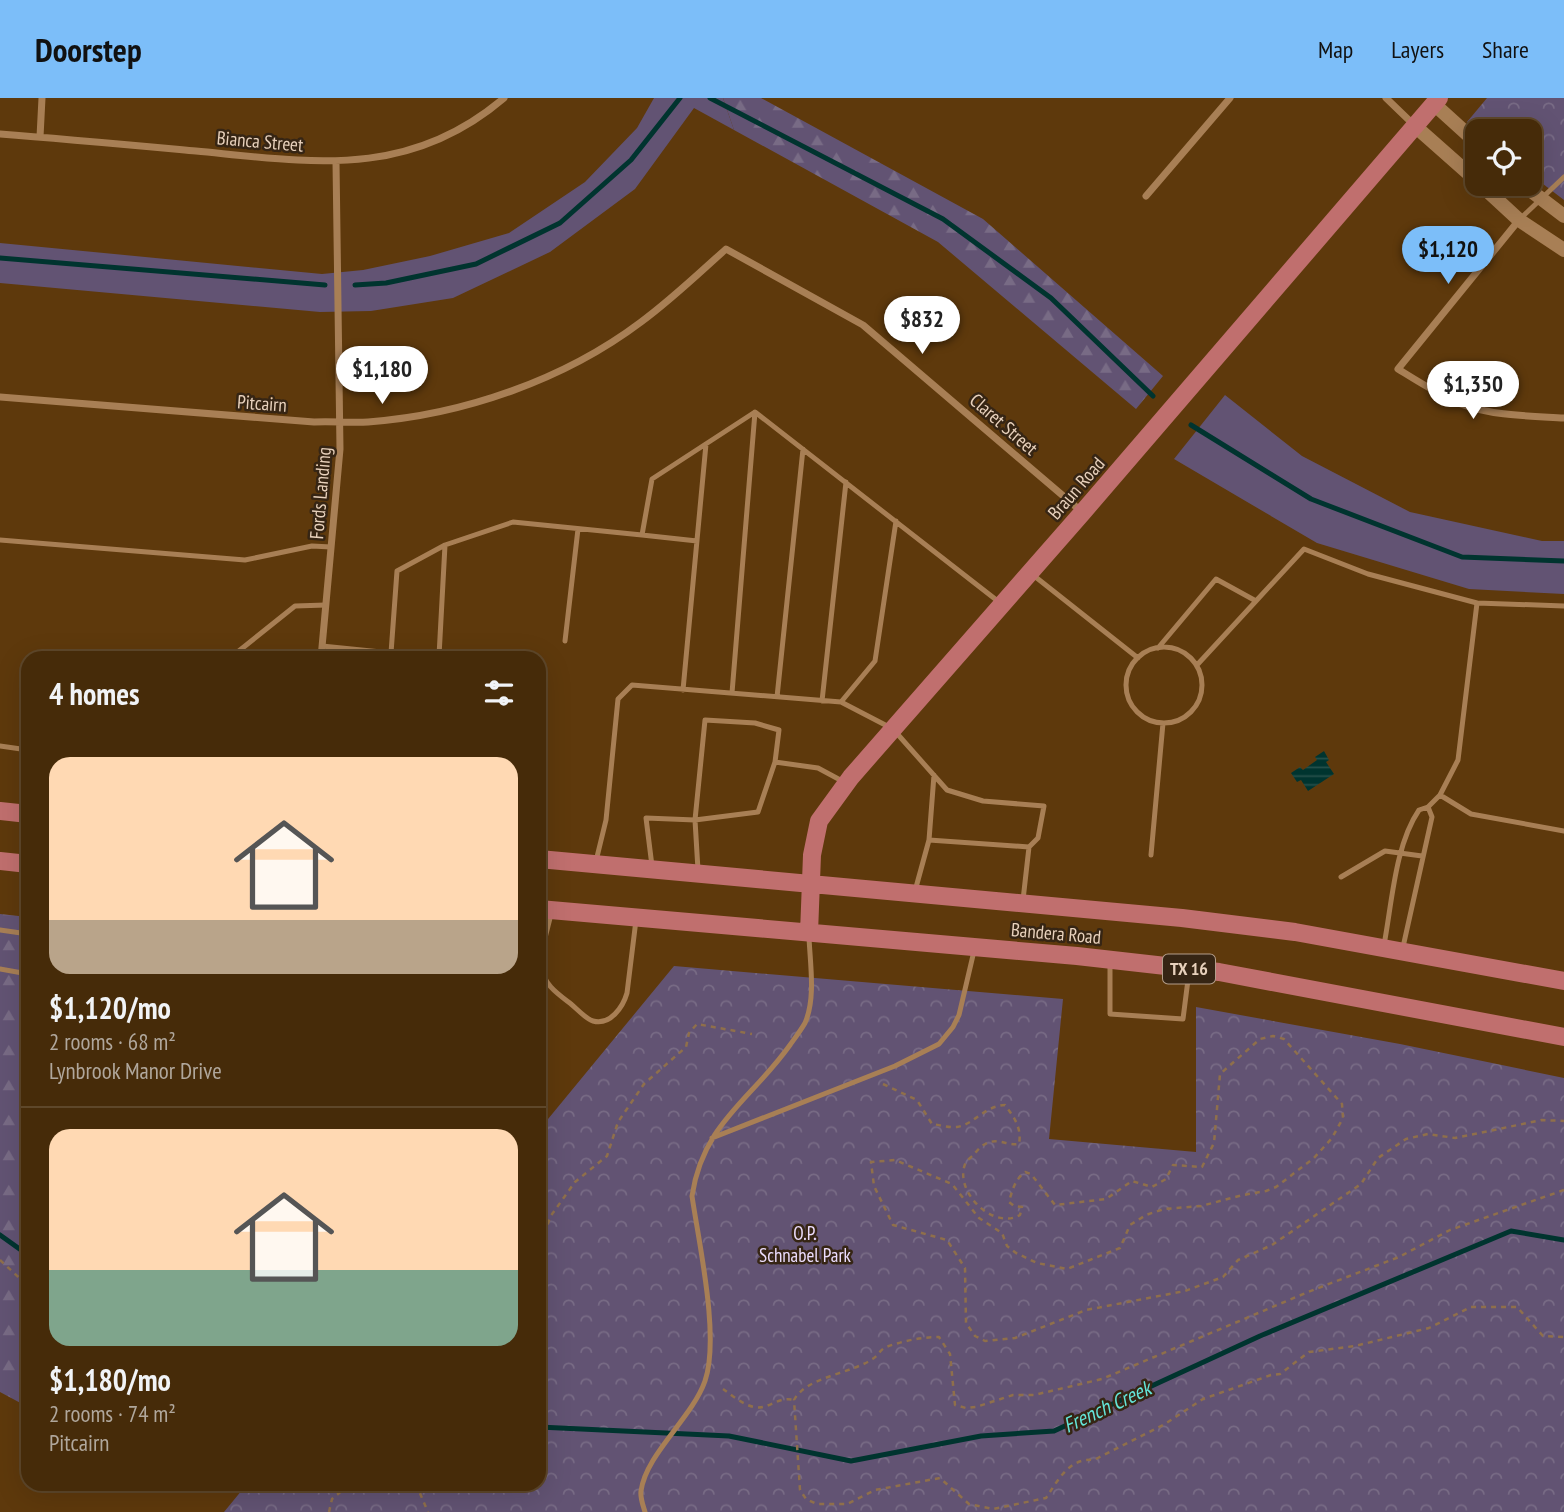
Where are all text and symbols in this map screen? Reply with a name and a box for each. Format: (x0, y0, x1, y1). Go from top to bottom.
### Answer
text: Doorstep (35, 28, 142, 71)
text: Map (1318, 34, 1353, 65)
text: Layers (1391, 34, 1444, 65)
text: Share (1482, 34, 1529, 65)
map controls (1465, 119, 1542, 196)
button: locate (1465, 119, 1542, 196)
street label: Bianca Street (216, 125, 305, 157)
pin: $1,120 (1391, 226, 1505, 286)
text: $1,120 (1418, 234, 1478, 263)
pin: $832 (881, 296, 963, 356)
text: $832 (900, 304, 944, 333)
pin: $1,180 (325, 346, 439, 406)
text: $1,180 (352, 354, 412, 383)
pin: $1,350 (1416, 362, 1530, 421)
text: $1,350 (1443, 369, 1503, 398)
street label: Claret Street (965, 388, 1044, 461)
street label: Pitcairn (236, 389, 288, 417)
street label: Fords Landing (304, 446, 336, 540)
street label: Braun Road (1042, 452, 1110, 524)
text: 4 homes (49, 674, 140, 713)
icon: filters (480, 674, 518, 712)
icon: home (221, 802, 347, 928)
street label: Bandera Road (1010, 917, 1102, 949)
road number: TX 16 (1163, 954, 1215, 984)
text: $1,120/mo (49, 988, 171, 1027)
text: 2 rooms · 68 m² (49, 1027, 176, 1056)
text: Lynbrook Manor Drive (49, 1056, 222, 1085)
icon: home (221, 1174, 347, 1300)
park label: O.P. Schnabel Park (759, 1221, 852, 1267)
text: $1,180/mo (49, 1360, 171, 1399)
water label: French Creek (1059, 1373, 1158, 1439)
text: 2 rooms · 74 m² (49, 1399, 176, 1428)
text: Pitcairn (49, 1428, 109, 1457)

